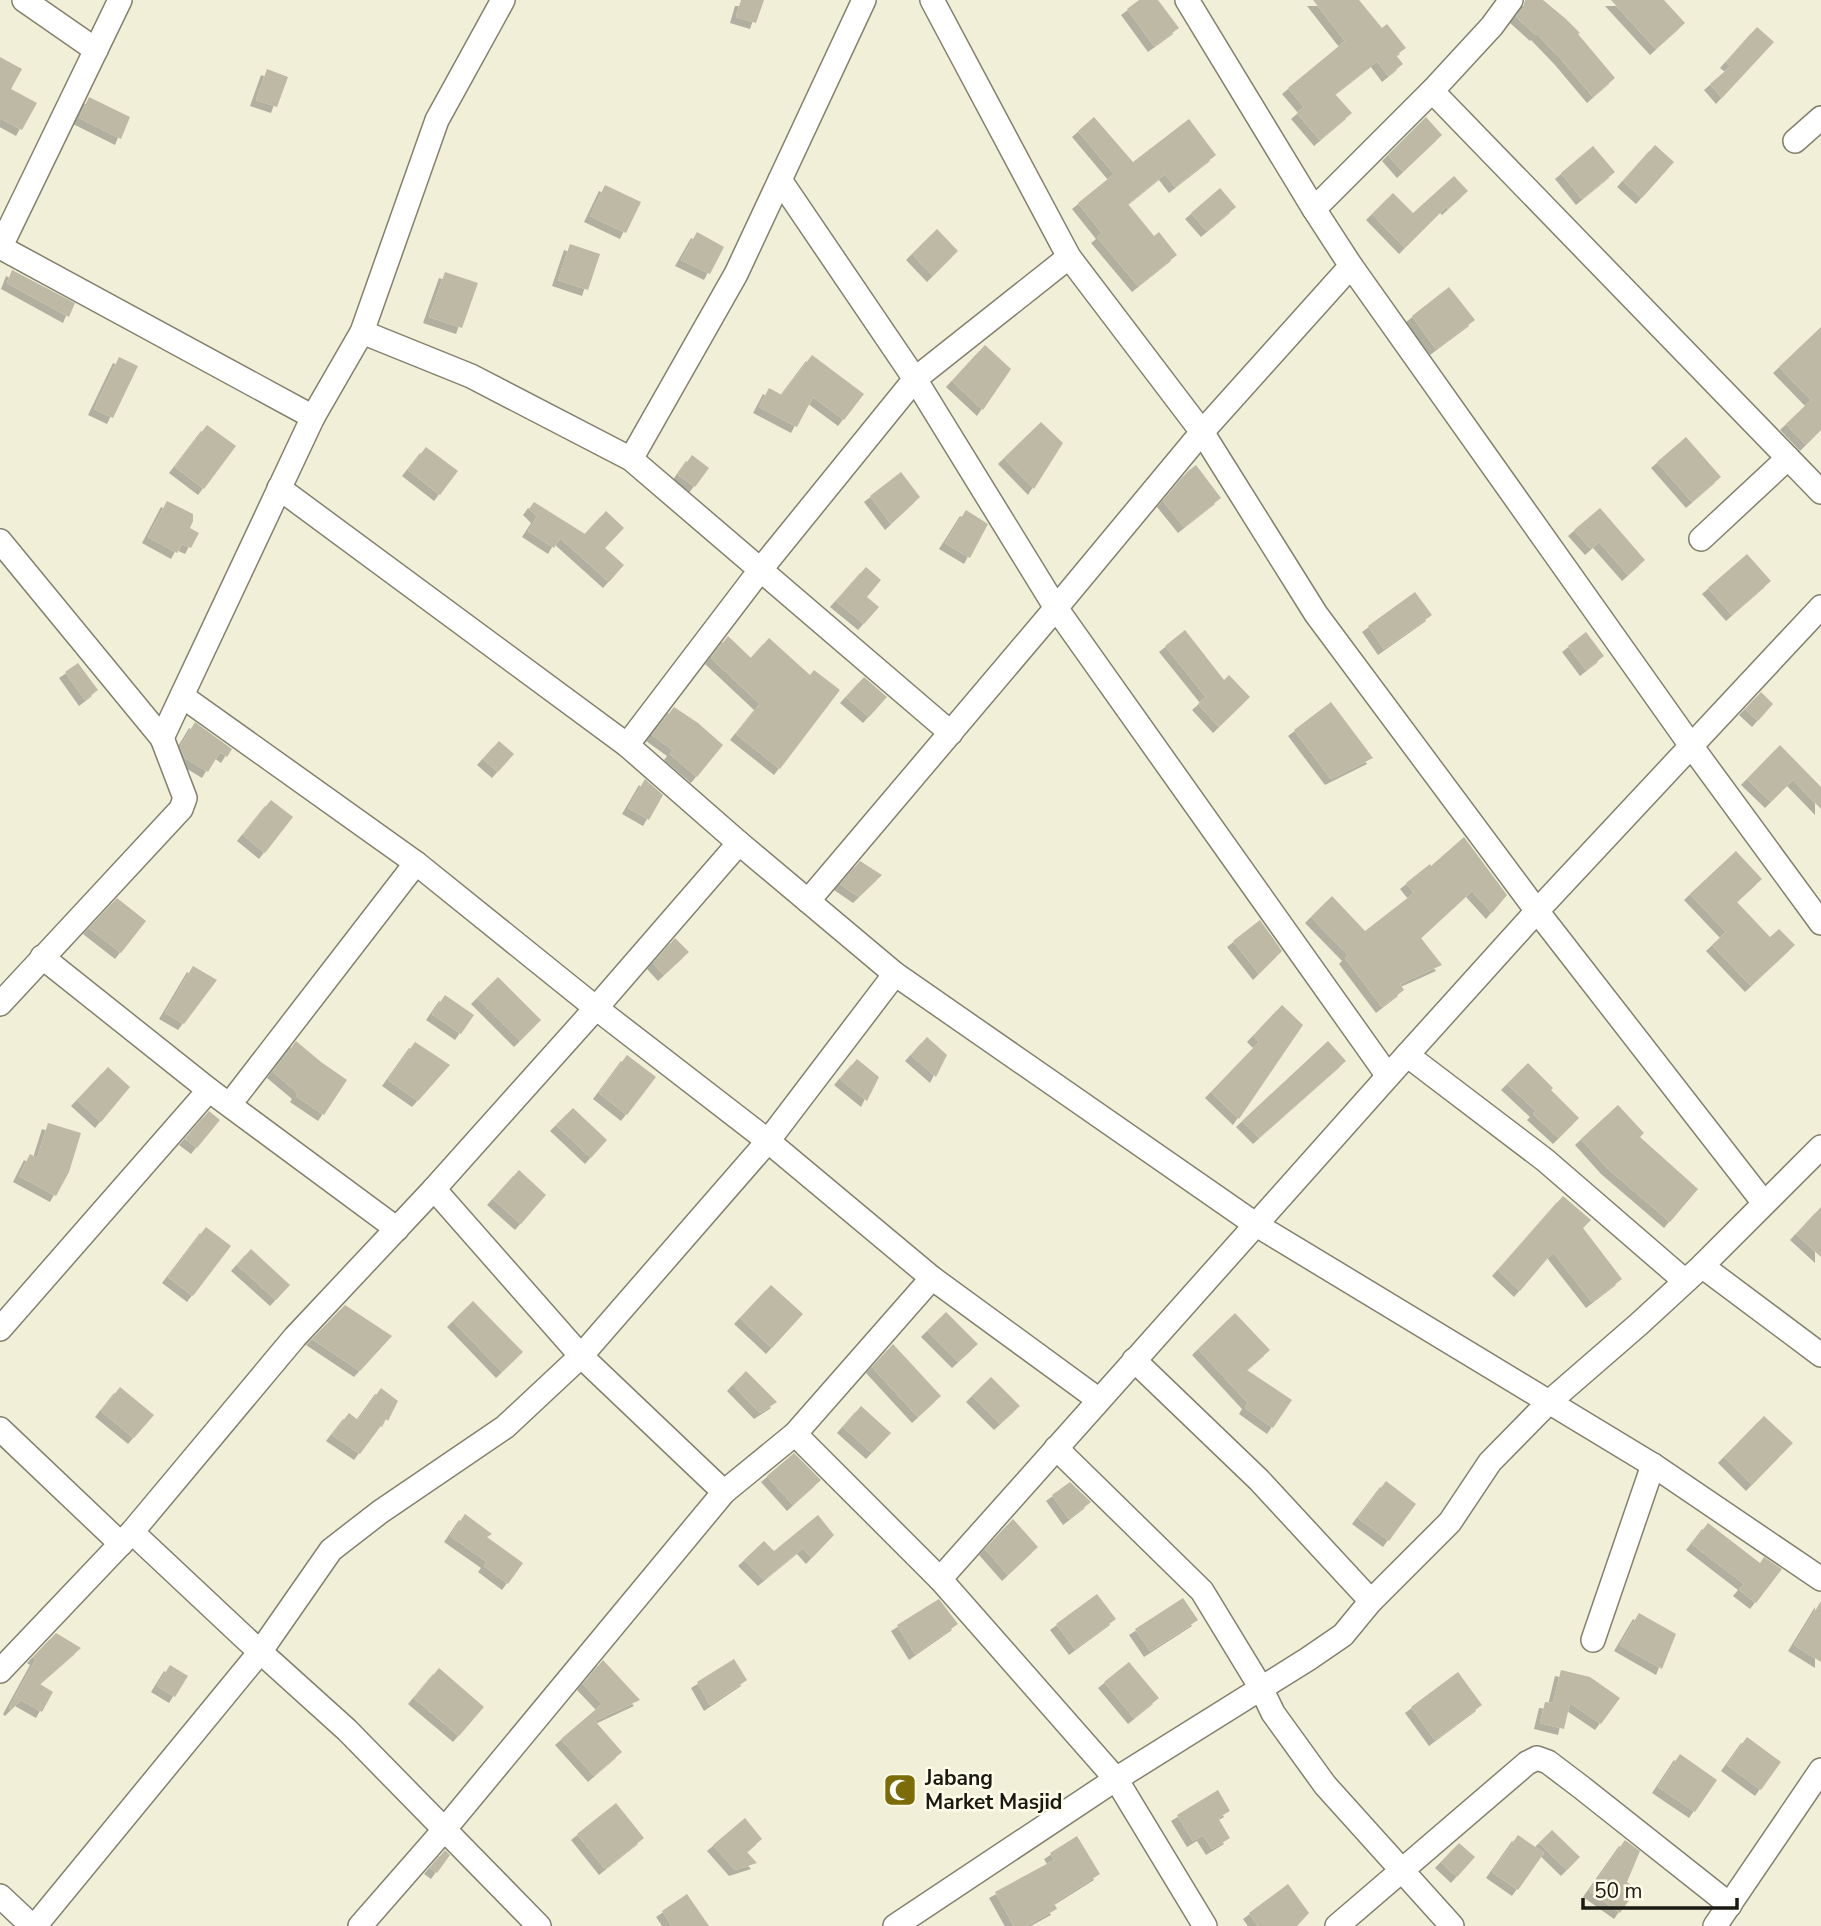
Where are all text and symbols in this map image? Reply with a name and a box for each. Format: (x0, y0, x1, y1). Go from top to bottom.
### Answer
place label: Jabang Market Masjid (924, 1764, 1062, 1816)
mosque icon: Jabang Market Masjid (881, 1771, 919, 1809)
scale bar (1583, 1867, 1737, 1911)
text: 50 m (1594, 1877, 1643, 1905)

